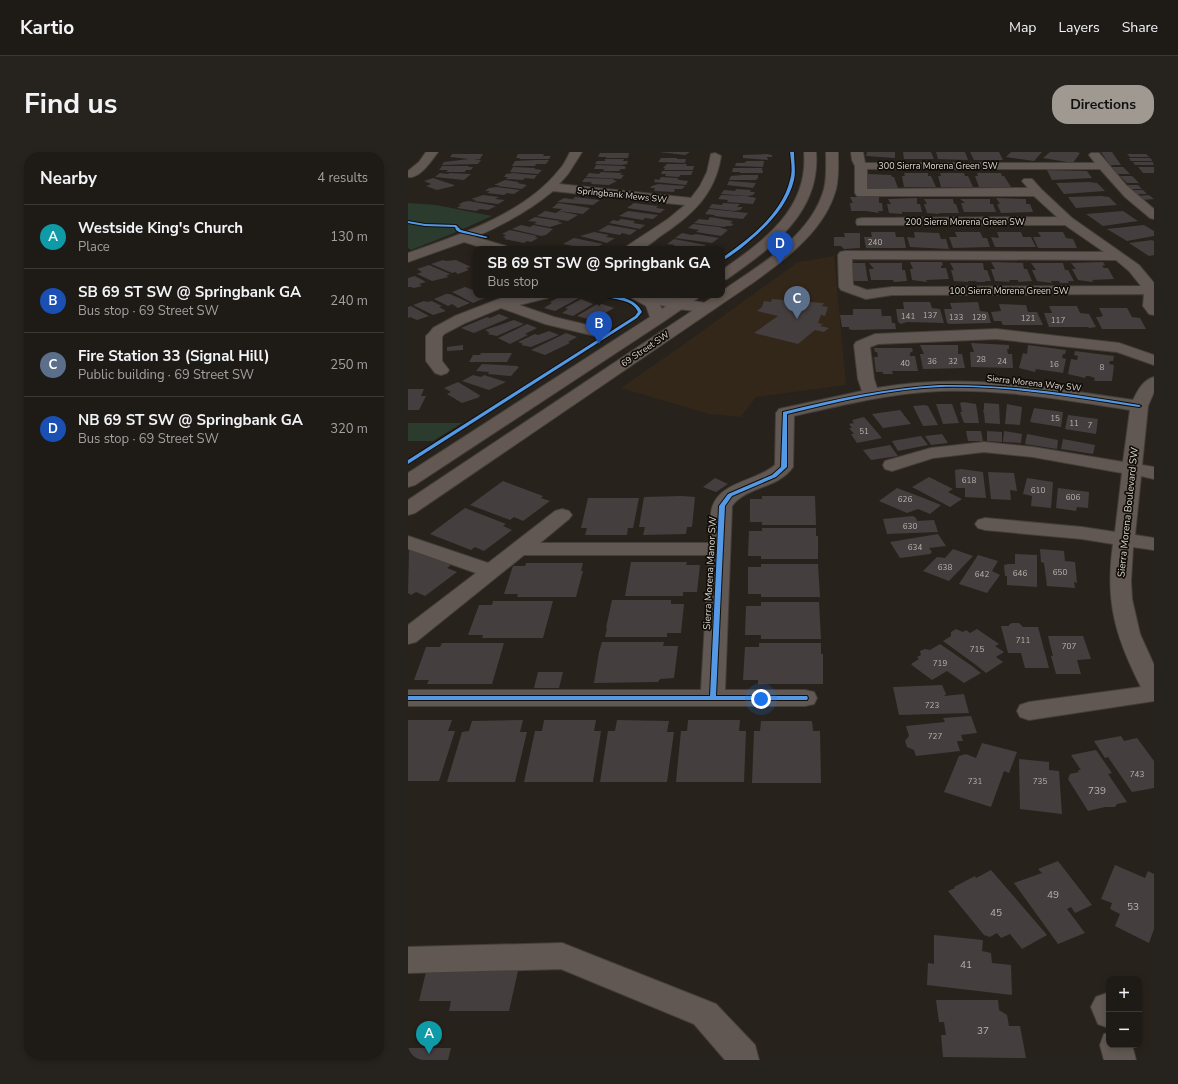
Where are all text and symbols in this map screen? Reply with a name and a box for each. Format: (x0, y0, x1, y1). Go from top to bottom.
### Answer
text: Kartio (20, 15, 74, 41)
text: Map (1009, 18, 1036, 37)
text: Layers (1058, 18, 1100, 37)
text: Share (1122, 18, 1158, 37)
text: Find us (24, 85, 118, 123)
button: Directions (1052, 85, 1154, 124)
street label: 300 Sierra Morena Green SW (878, 160, 998, 172)
text: Nearby (40, 167, 97, 190)
text: 4 results (317, 169, 368, 187)
street label: Springbank Mews SW (576, 184, 668, 206)
street label: 200 Sierra Morena Green SW (905, 216, 1025, 228)
text: Westside King's Church (78, 218, 243, 238)
text: A (48, 228, 58, 246)
text: 130 m (330, 228, 368, 246)
pin: D (767, 231, 793, 264)
house number: 240 (868, 237, 882, 248)
text: Place (78, 238, 110, 256)
popup (473, 246, 725, 298)
text: SB 69 ST SW @ Springbank GA (487, 253, 711, 273)
text: Bus stop (487, 273, 539, 291)
text: SB 69 ST SW @ Springbank GA (78, 282, 301, 302)
street label: 100 Sierra Morena Green SW (949, 285, 1069, 297)
pin: C (784, 286, 810, 319)
text: B (49, 292, 57, 310)
text: 240 m (330, 292, 368, 310)
text: Bus stop · 69 Street SW (78, 302, 219, 320)
house number: 137 (923, 310, 937, 321)
pin: B (586, 311, 612, 344)
house number: 141 (901, 311, 915, 322)
house number: 133 (949, 312, 963, 323)
house number: 129 (972, 312, 986, 323)
house number: 121 (1021, 313, 1035, 324)
house number: 117 (1051, 315, 1065, 326)
street label: 69 Street SW (619, 329, 671, 369)
text: Fire Station 33 (Signal Hill) (78, 346, 270, 366)
house number: 28 (976, 354, 986, 365)
text: C (49, 356, 57, 374)
text: 250 m (330, 356, 368, 374)
house number: 36 (927, 356, 937, 367)
house number: 32 (948, 356, 958, 367)
house number: 24 (997, 356, 1007, 367)
house number: 40 (900, 358, 910, 369)
house number: 16 (1049, 359, 1059, 370)
house number: 8 (1100, 362, 1105, 373)
text: Public building · 69 Street SW (78, 366, 254, 384)
street label: Sierra Morena Way SW (986, 372, 1082, 394)
text: NB 69 ST SW @ Springbank GA (78, 410, 303, 430)
house number: 15 (1050, 413, 1060, 424)
house number: 11 (1069, 418, 1079, 429)
text: D (48, 420, 58, 438)
text: 320 m (330, 420, 368, 438)
house number: 7 (1088, 420, 1093, 431)
house number: 51 (859, 426, 869, 437)
text: Bus stop · 69 Street SW (78, 430, 219, 448)
street label: Sierra Morena Boulevard SW (1114, 446, 1142, 578)
house number: 618 (962, 475, 976, 486)
house number: 610 (1031, 485, 1045, 496)
house number: 606 (1066, 492, 1080, 503)
house number: 626 (898, 494, 912, 505)
street label: Sierra Morena Manor SW (700, 516, 720, 630)
house number: 630 (903, 521, 917, 532)
house number: 634 (908, 542, 922, 553)
house number: 638 (938, 562, 952, 573)
house number: 650 (1053, 567, 1067, 578)
house number: 646 (1013, 568, 1027, 579)
house number: 642 (975, 569, 989, 580)
house number: 711 (1016, 635, 1030, 646)
house number: 707 (1062, 641, 1076, 652)
house number: 715 (970, 644, 984, 655)
house number: 719 (933, 658, 947, 669)
your location (751, 689, 771, 709)
house number: 723 (925, 700, 939, 711)
house number: 727 (928, 731, 942, 742)
house number: 743 (1130, 769, 1144, 780)
house number: 731 (968, 776, 982, 787)
house number: 735 (1033, 776, 1047, 787)
house number: 739 (1088, 784, 1106, 798)
house number: 49 (1047, 888, 1059, 902)
house number: 53 (1127, 900, 1139, 914)
house number: 45 (990, 906, 1002, 920)
house number: 41 (960, 958, 972, 972)
map controls (1106, 976, 1142, 1048)
button: + (1106, 976, 1142, 1012)
button: − (1106, 1012, 1142, 1048)
pin: A (416, 1021, 442, 1054)
house number: 37 (977, 1024, 989, 1038)

